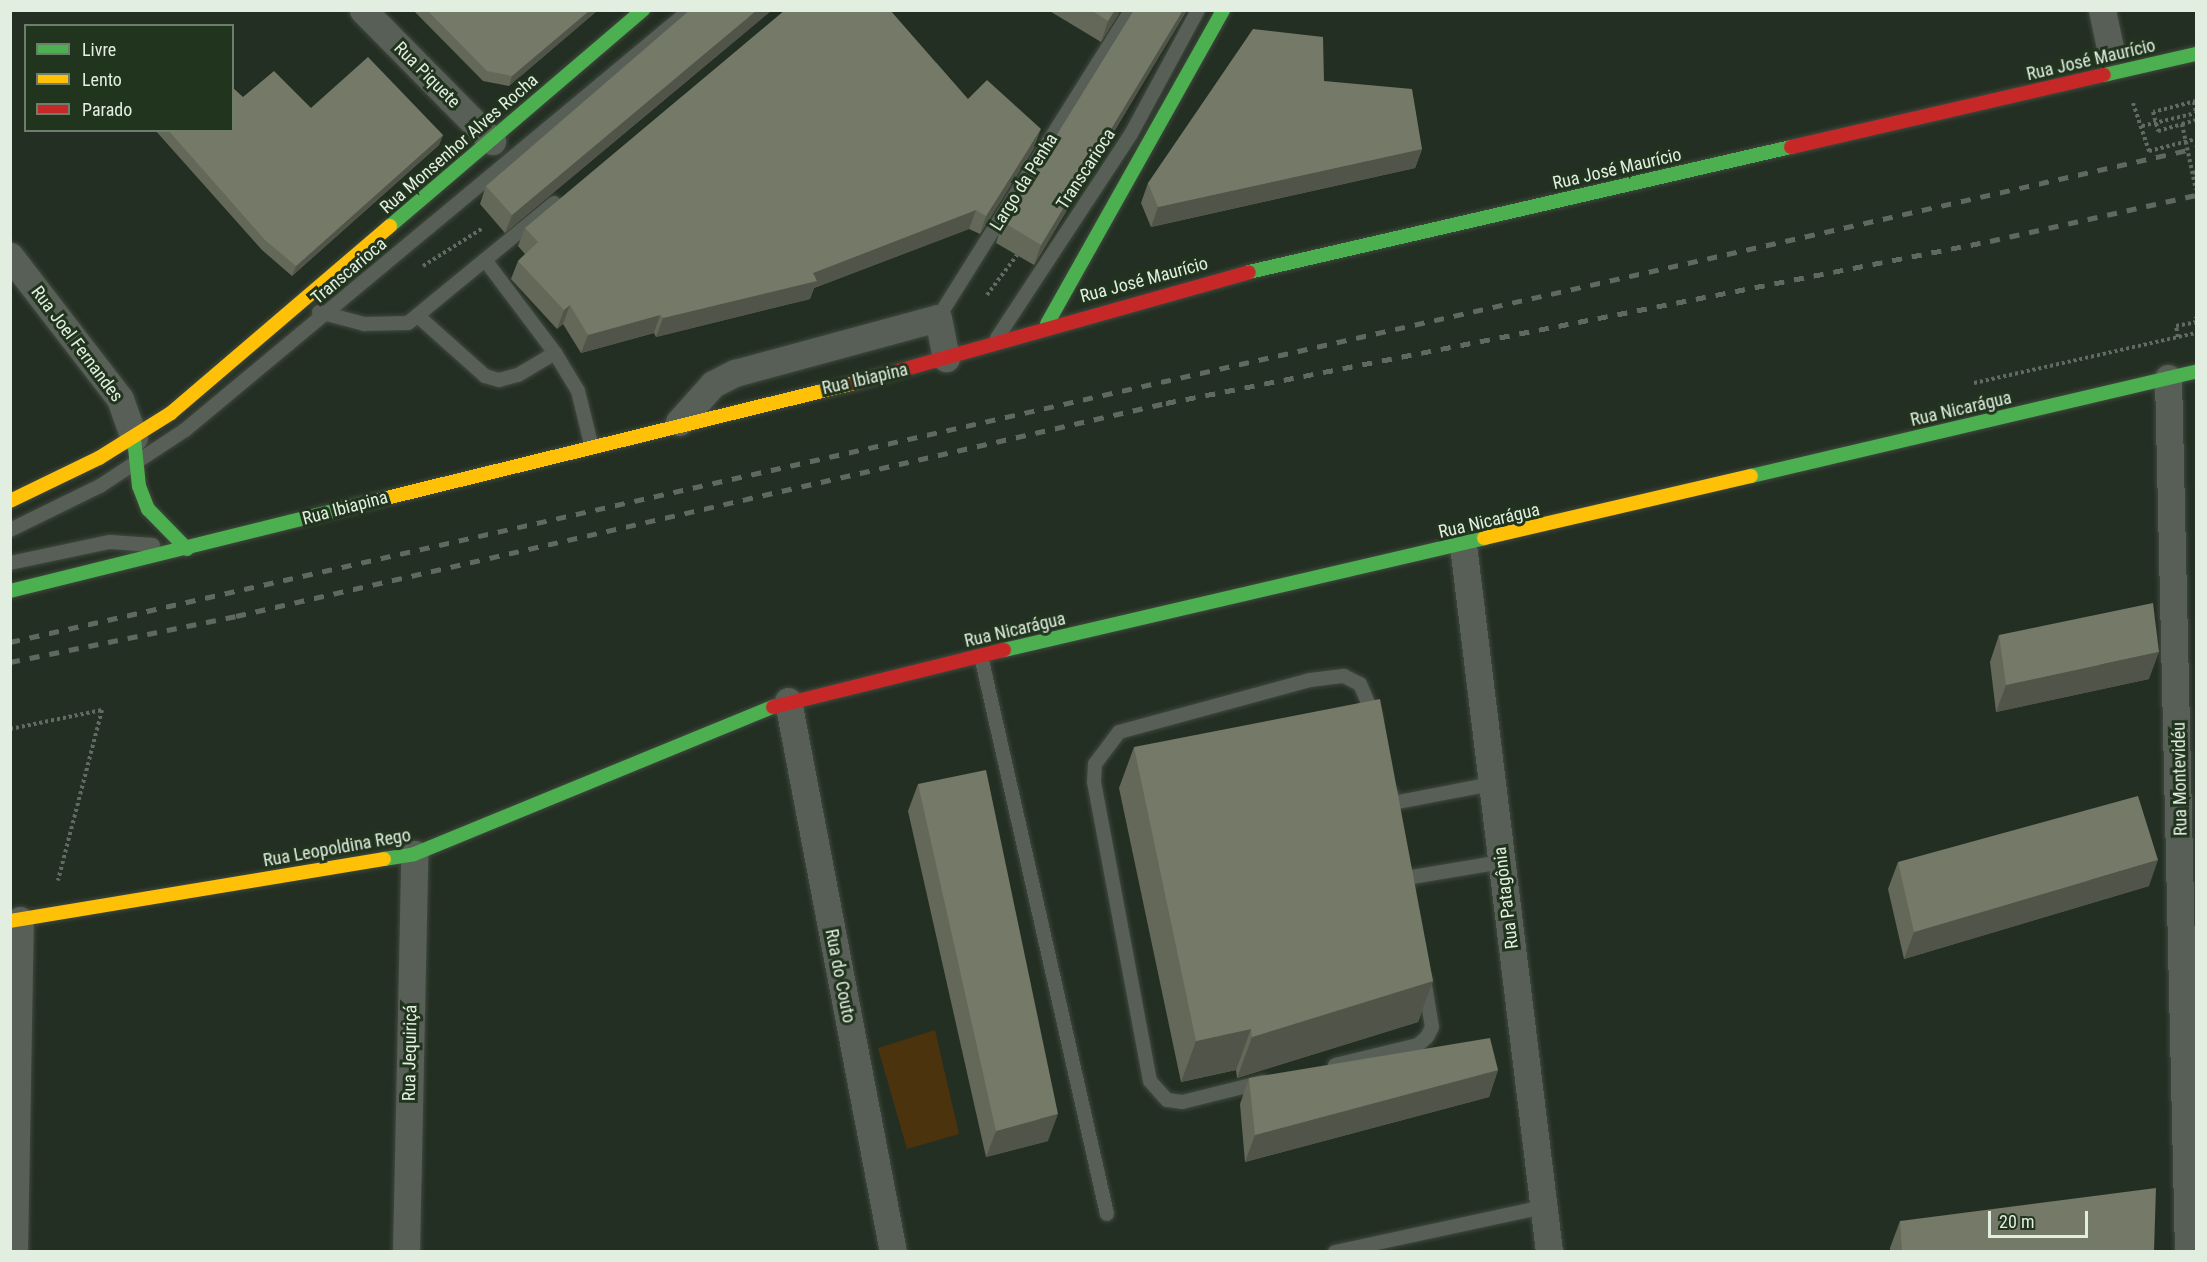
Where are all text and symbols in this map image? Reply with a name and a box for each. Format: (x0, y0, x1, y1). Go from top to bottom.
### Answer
legend (24, 24, 234, 132)
street label: Rua José Maurício (2024, 35, 2158, 85)
street label: Rua Piquete (389, 37, 465, 113)
text: Livre (82, 39, 116, 60)
text: Lento (82, 69, 122, 90)
street label: Rua Monsenhor Alves Rocha (376, 70, 542, 218)
text: Parado (82, 99, 132, 120)
street label: Transcarioca (1052, 125, 1120, 213)
street label: Largo da Penha (986, 129, 1062, 235)
street label: Rua José Maurício (1550, 144, 1684, 194)
street label: Transcarioca (307, 233, 391, 309)
street label: Rua José Maurício (1078, 253, 1210, 307)
street label: Rua Joel Fernandes (26, 282, 128, 406)
street label: Rua Ibiapina (820, 359, 910, 399)
street label: Rua Nicarágua (1908, 387, 2014, 431)
street label: Rua Ibiapina (300, 486, 390, 530)
street label: Rua Nicarágua (1436, 499, 1542, 543)
street label: Rua Nicarágua (962, 608, 1068, 652)
street label: Rua Montevidéu (2168, 722, 2192, 836)
street label: Rua Leopoldina Rego (262, 824, 412, 872)
street label: Rua Patagônia (1489, 846, 1523, 950)
street label: Rua do Couto (820, 927, 860, 1025)
street label: Rua Jequiriçá (398, 1005, 422, 1101)
scale bar (1991, 1199, 2092, 1237)
text: 20 m (1999, 1211, 2034, 1232)

